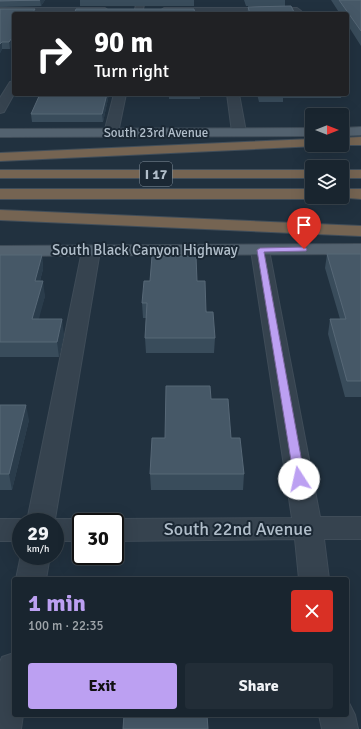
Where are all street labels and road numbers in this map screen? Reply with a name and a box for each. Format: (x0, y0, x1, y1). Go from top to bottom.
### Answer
street label: South 23rd Avenue (104, 125, 208, 141)
road number: I 17 (140, 162, 172, 186)
street label: South Black Canyon Highway (52, 241, 238, 259)
street label: South 22nd Avenue (164, 518, 312, 540)

